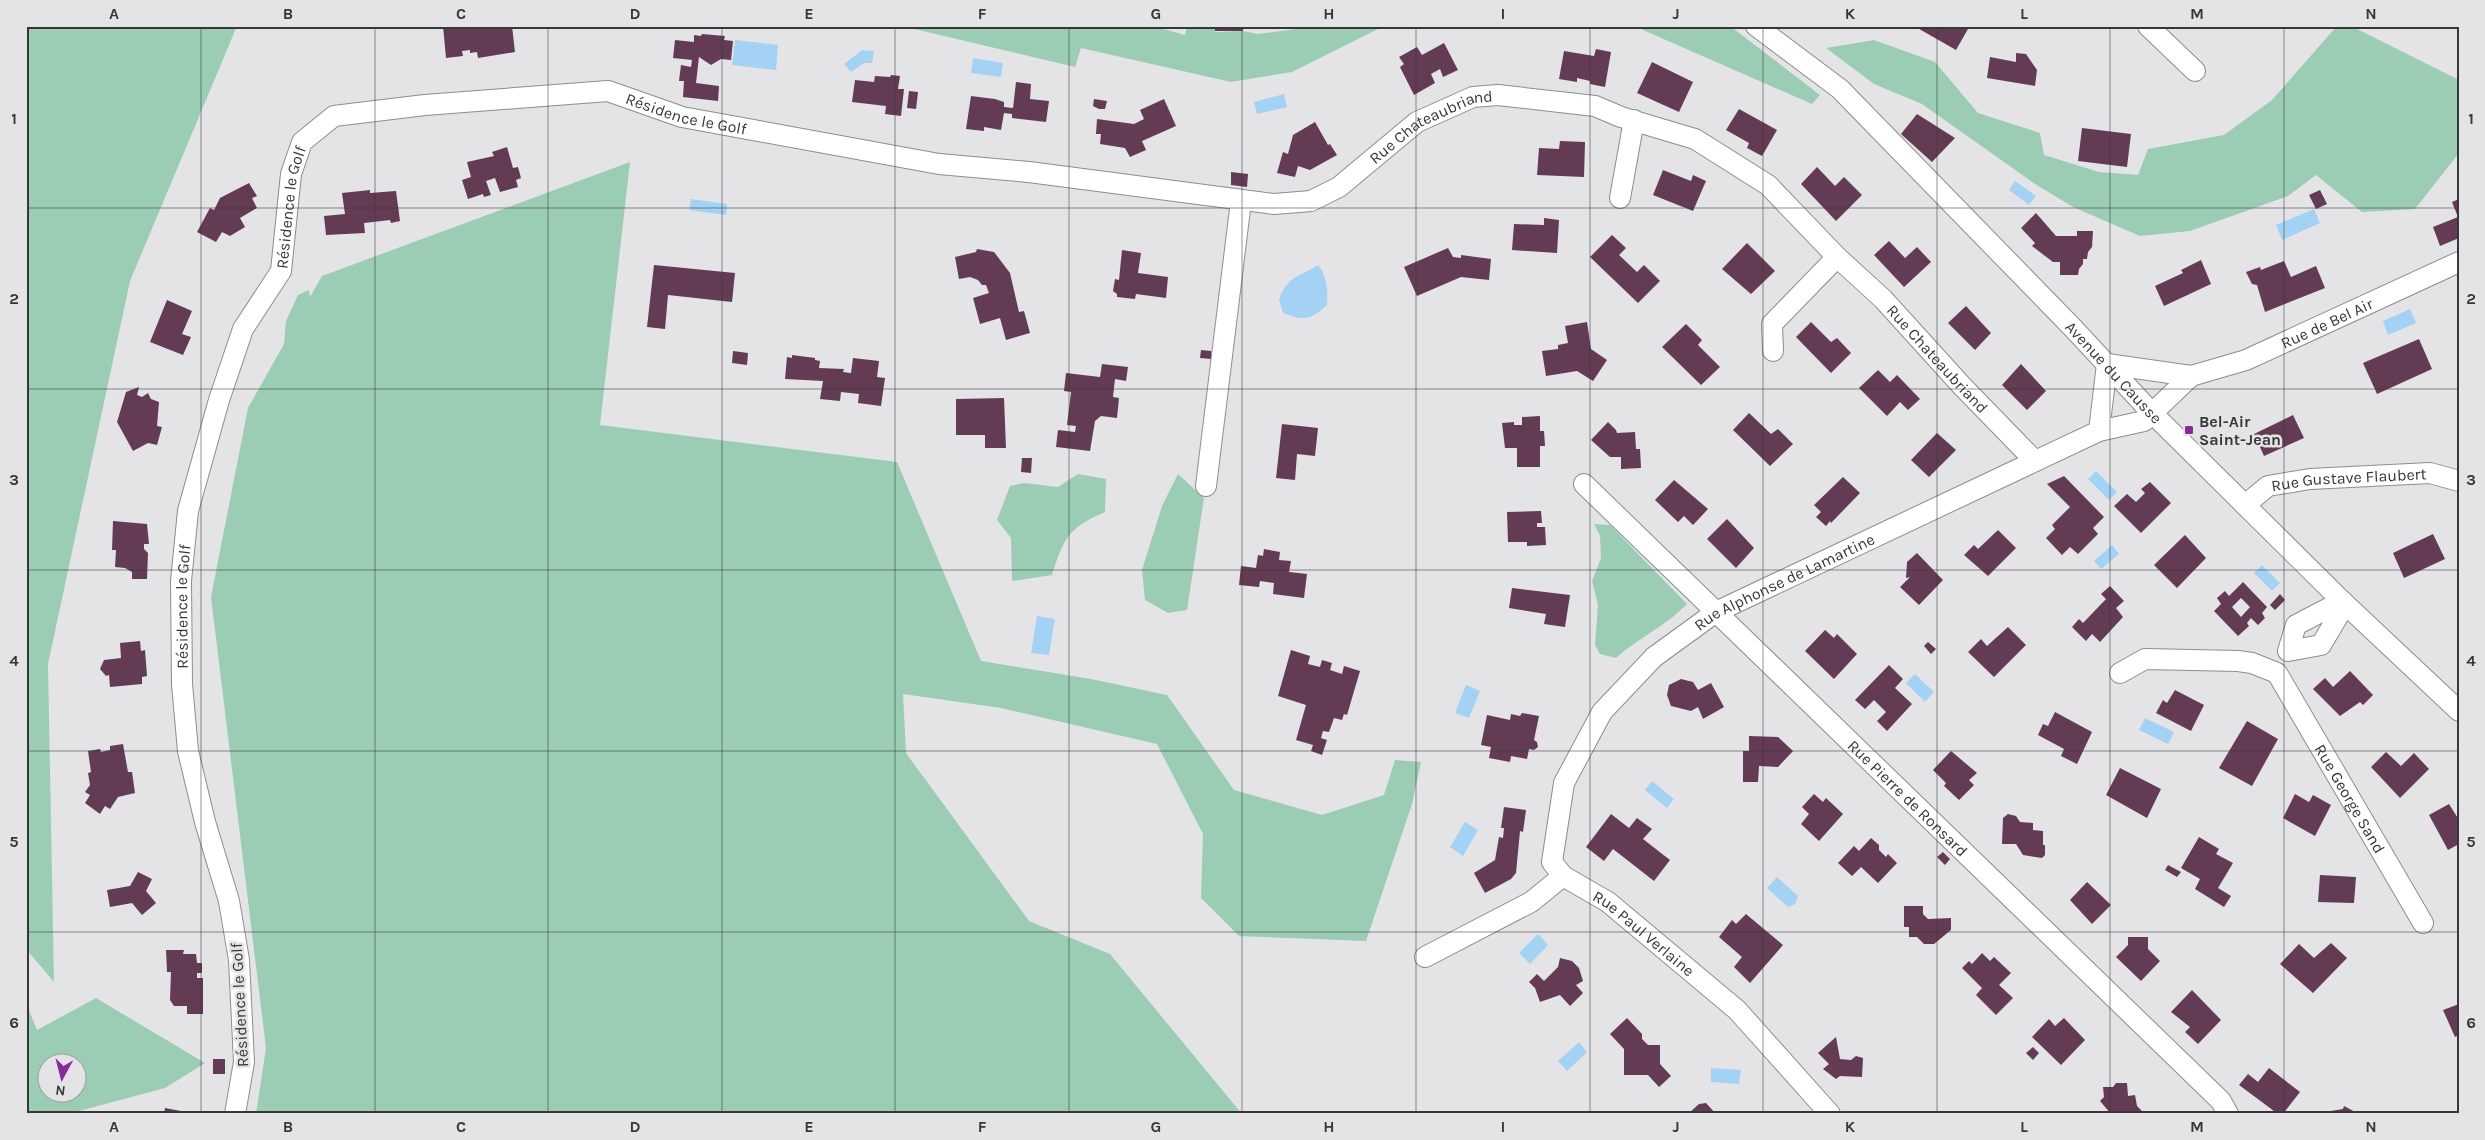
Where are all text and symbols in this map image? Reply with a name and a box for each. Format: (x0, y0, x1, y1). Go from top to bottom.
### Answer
text: A (109, 4, 119, 23)
text: B (283, 4, 293, 23)
text: C (456, 4, 466, 23)
text: D (630, 4, 641, 23)
text: E (804, 4, 814, 23)
text: F (978, 4, 987, 23)
text: G (1151, 4, 1161, 23)
text: H (1323, 4, 1335, 23)
text: I (1501, 4, 1505, 23)
text: J (1672, 4, 1680, 23)
text: K (1845, 4, 1856, 23)
text: L (2020, 4, 2028, 23)
text: M (2190, 4, 2204, 23)
text: N (2365, 4, 2377, 23)
street label: Rue Chateaubriand (1365, 86, 1493, 168)
street label: Résidence le Golf (623, 89, 749, 139)
text: 1 (11, 109, 17, 128)
text: 1 (2468, 109, 2474, 128)
street label: Résidence le Golf (272, 143, 310, 270)
text: 2 (9, 289, 19, 308)
text: 2 (2466, 289, 2476, 308)
street label: Rue de Bel Air (2278, 294, 2376, 353)
street label: Rue Chateaubriand (1883, 301, 1992, 417)
street label: Avenue du Causse (2061, 317, 2166, 428)
place label: Bel-Air Saint-Jean (2199, 412, 2281, 449)
marker: Bel-Air Saint-Jean (2183, 424, 2195, 436)
street label: Rue Gustave Flaubert (2270, 464, 2427, 495)
text: 3 (9, 470, 19, 489)
text: 3 (2466, 470, 2476, 489)
street label: Rue Alphonse de Lamartine (1690, 529, 1878, 635)
street label: Résidence le Golf (172, 543, 195, 669)
text: 4 (9, 651, 19, 670)
text: 4 (2466, 651, 2476, 670)
street label: Rue Pierre de Ronsard (1844, 736, 1971, 860)
street label: Rue George Sand (2311, 741, 2389, 857)
text: 5 (9, 832, 19, 851)
text: 5 (2466, 832, 2476, 851)
street label: Rue Paul Verlaine (1590, 886, 1698, 980)
street label: Résidence le Golf (227, 942, 252, 1068)
text: 6 (9, 1013, 19, 1032)
text: 6 (2466, 1013, 2476, 1032)
north arrow (38, 1052, 88, 1102)
text: N (54, 1081, 66, 1099)
text: A (109, 1117, 119, 1136)
text: B (283, 1117, 293, 1136)
text: C (456, 1117, 466, 1136)
text: D (630, 1117, 641, 1136)
text: E (804, 1117, 814, 1136)
text: F (978, 1117, 987, 1136)
text: G (1151, 1117, 1161, 1136)
text: H (1323, 1117, 1335, 1136)
text: I (1501, 1117, 1505, 1136)
text: J (1672, 1117, 1680, 1136)
text: K (1845, 1117, 1856, 1136)
text: L (2020, 1117, 2028, 1136)
text: M (2190, 1117, 2204, 1136)
text: N (2365, 1117, 2377, 1136)

